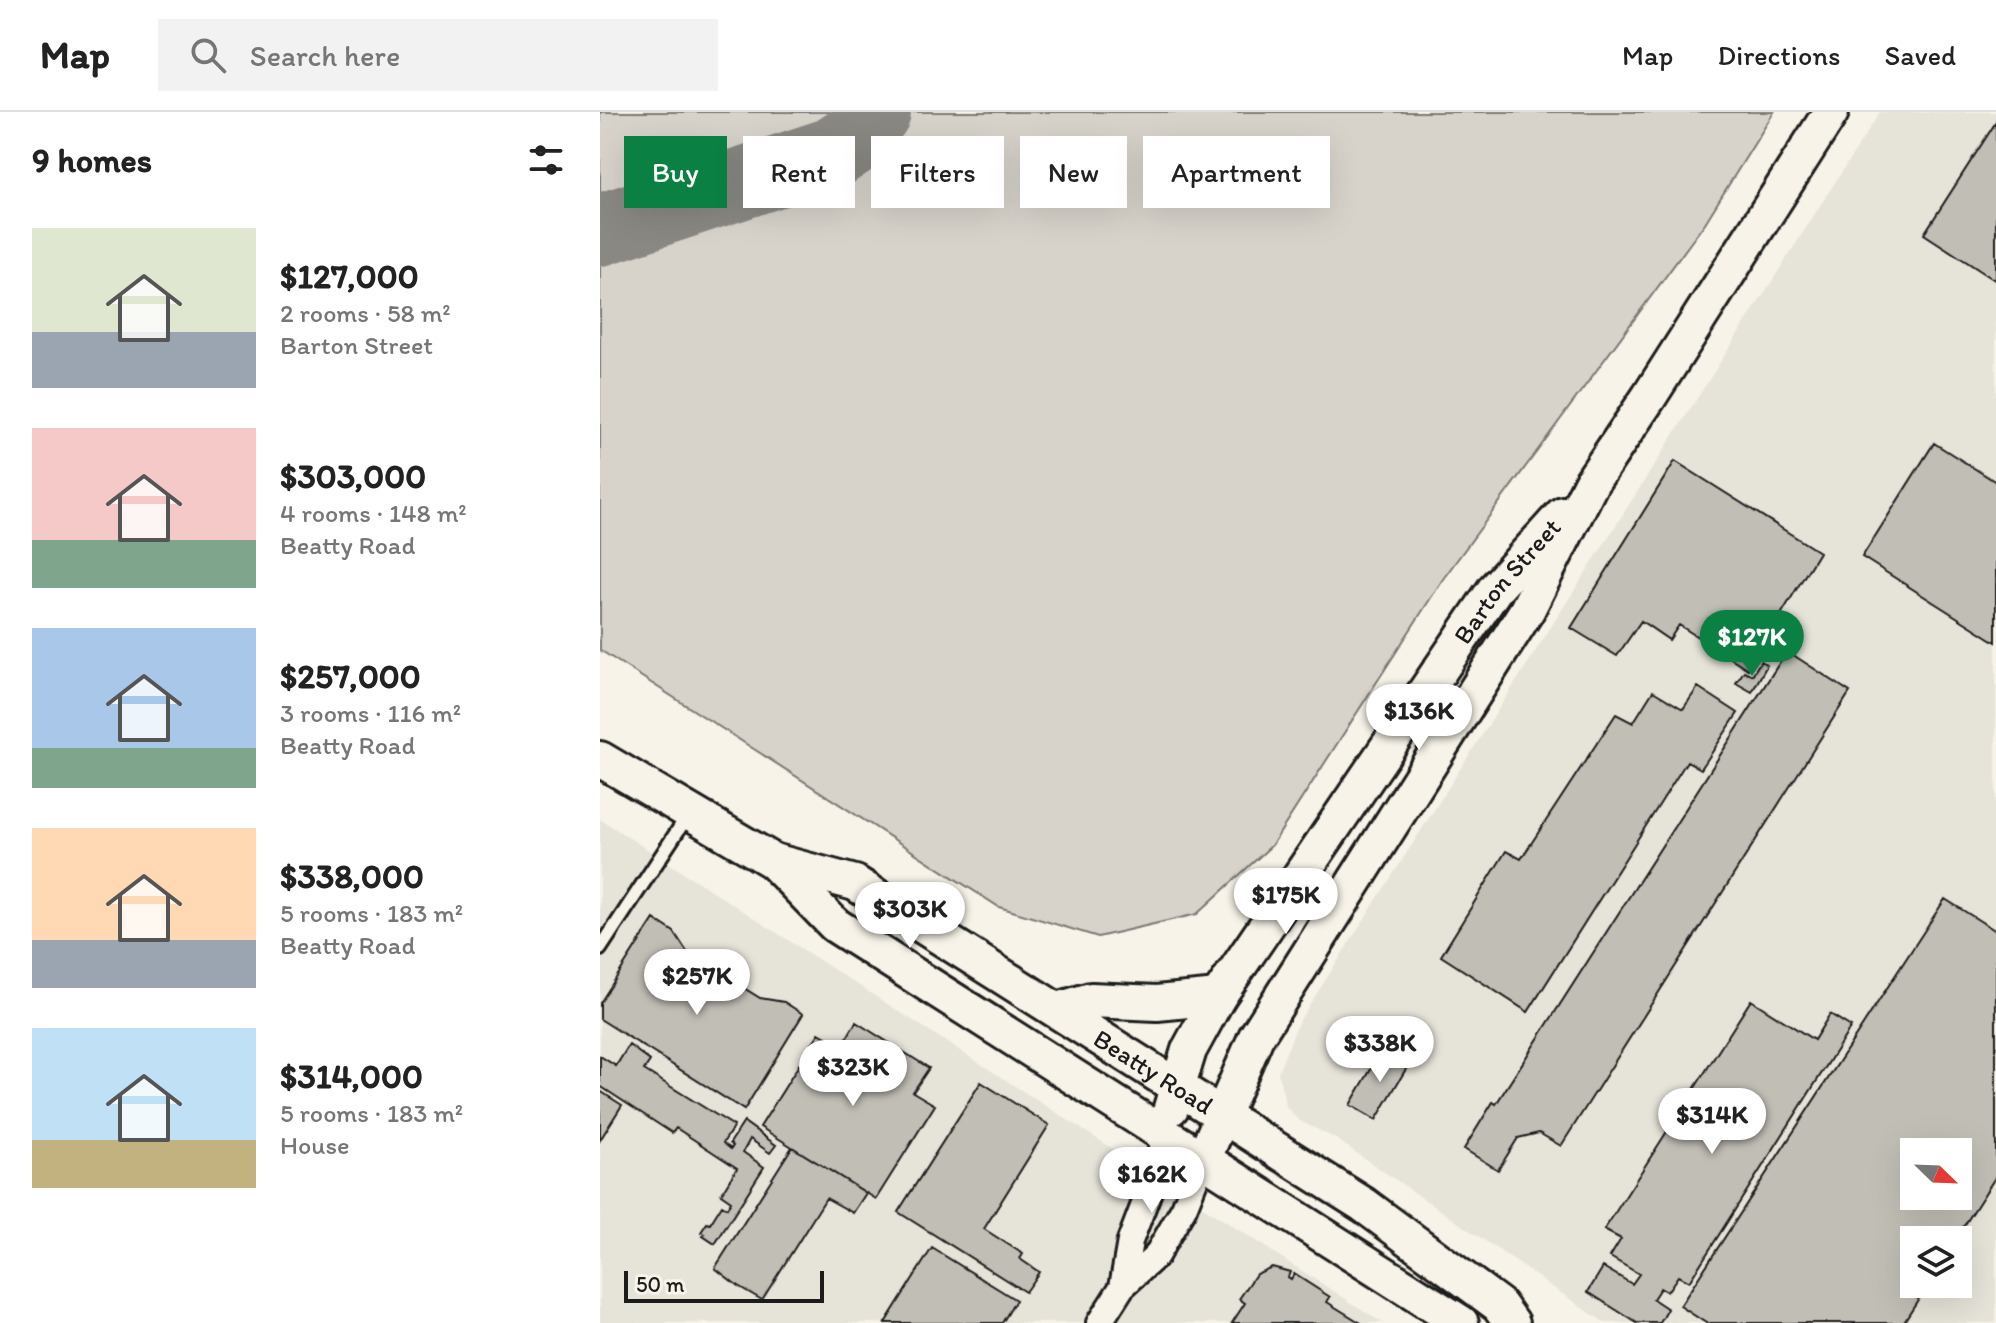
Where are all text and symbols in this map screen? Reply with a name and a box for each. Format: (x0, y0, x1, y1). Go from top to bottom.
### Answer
search box (158, 19, 718, 91)
text: Map (40, 32, 110, 78)
icon: search (186, 33, 230, 77)
text: Search here (250, 37, 400, 74)
text: Map (1622, 38, 1673, 72)
text: Directions (1717, 38, 1841, 72)
text: Saved (1885, 38, 1956, 72)
chip: Buy (624, 136, 727, 208)
chip: Rent (743, 136, 855, 208)
chip: Filters (871, 136, 1004, 208)
chip: New (1020, 136, 1127, 208)
chip: Apartment (1143, 136, 1330, 208)
icon: filters (524, 138, 568, 182)
text: 9 homes (32, 140, 152, 181)
text: $127,000 (280, 256, 419, 297)
icon: home (96, 260, 192, 356)
text: 2 rooms · 58 m² (280, 297, 451, 329)
text: Barton Street (280, 329, 433, 361)
text: $303,000 (280, 456, 426, 497)
icon: home (96, 460, 192, 556)
text: 4 rooms · 148 m² (280, 497, 467, 529)
street label: Barton Street (1446, 511, 1568, 650)
text: Beatty Road (280, 529, 415, 561)
pin: $127K (1696, 610, 1808, 678)
text: $127K (1718, 620, 1786, 652)
text: $257,000 (280, 656, 421, 697)
icon: home (96, 660, 192, 756)
pin: $136K (1363, 684, 1475, 752)
text: $136K (1384, 694, 1454, 726)
text: 3 rooms · 116 m² (280, 697, 461, 729)
text: Beatty Road (280, 729, 415, 761)
text: $338,000 (280, 856, 424, 897)
icon: home (96, 860, 192, 956)
pin: $175K (1230, 868, 1342, 936)
text: $175K (1252, 878, 1320, 910)
pin: $303K (854, 882, 966, 950)
text: $303K (873, 892, 947, 924)
text: 5 rooms · 183 m² (280, 897, 463, 929)
text: Beatty Road (280, 929, 415, 961)
pin: $257K (641, 949, 753, 1017)
text: $257K (662, 959, 732, 991)
pin: $338K (1324, 1016, 1436, 1084)
street label: Beatty Road (1088, 1022, 1219, 1122)
text: $338K (1344, 1026, 1416, 1058)
pin: $323K (797, 1040, 909, 1108)
text: $323K (817, 1050, 889, 1082)
text: $314,000 (280, 1056, 423, 1097)
icon: home (96, 1060, 192, 1156)
pin: $314K (1656, 1088, 1768, 1156)
text: 5 rooms · 183 m² (280, 1097, 463, 1129)
text: $314K (1676, 1098, 1748, 1130)
text: House (280, 1129, 350, 1161)
north arrow (1900, 1138, 1972, 1210)
map controls (1900, 1138, 1972, 1298)
pin: $162K (1096, 1147, 1208, 1215)
text: $162K (1117, 1157, 1187, 1189)
button: layers (1900, 1226, 1972, 1298)
scale bar (624, 1267, 824, 1303)
text: 50 m (636, 1271, 685, 1298)

